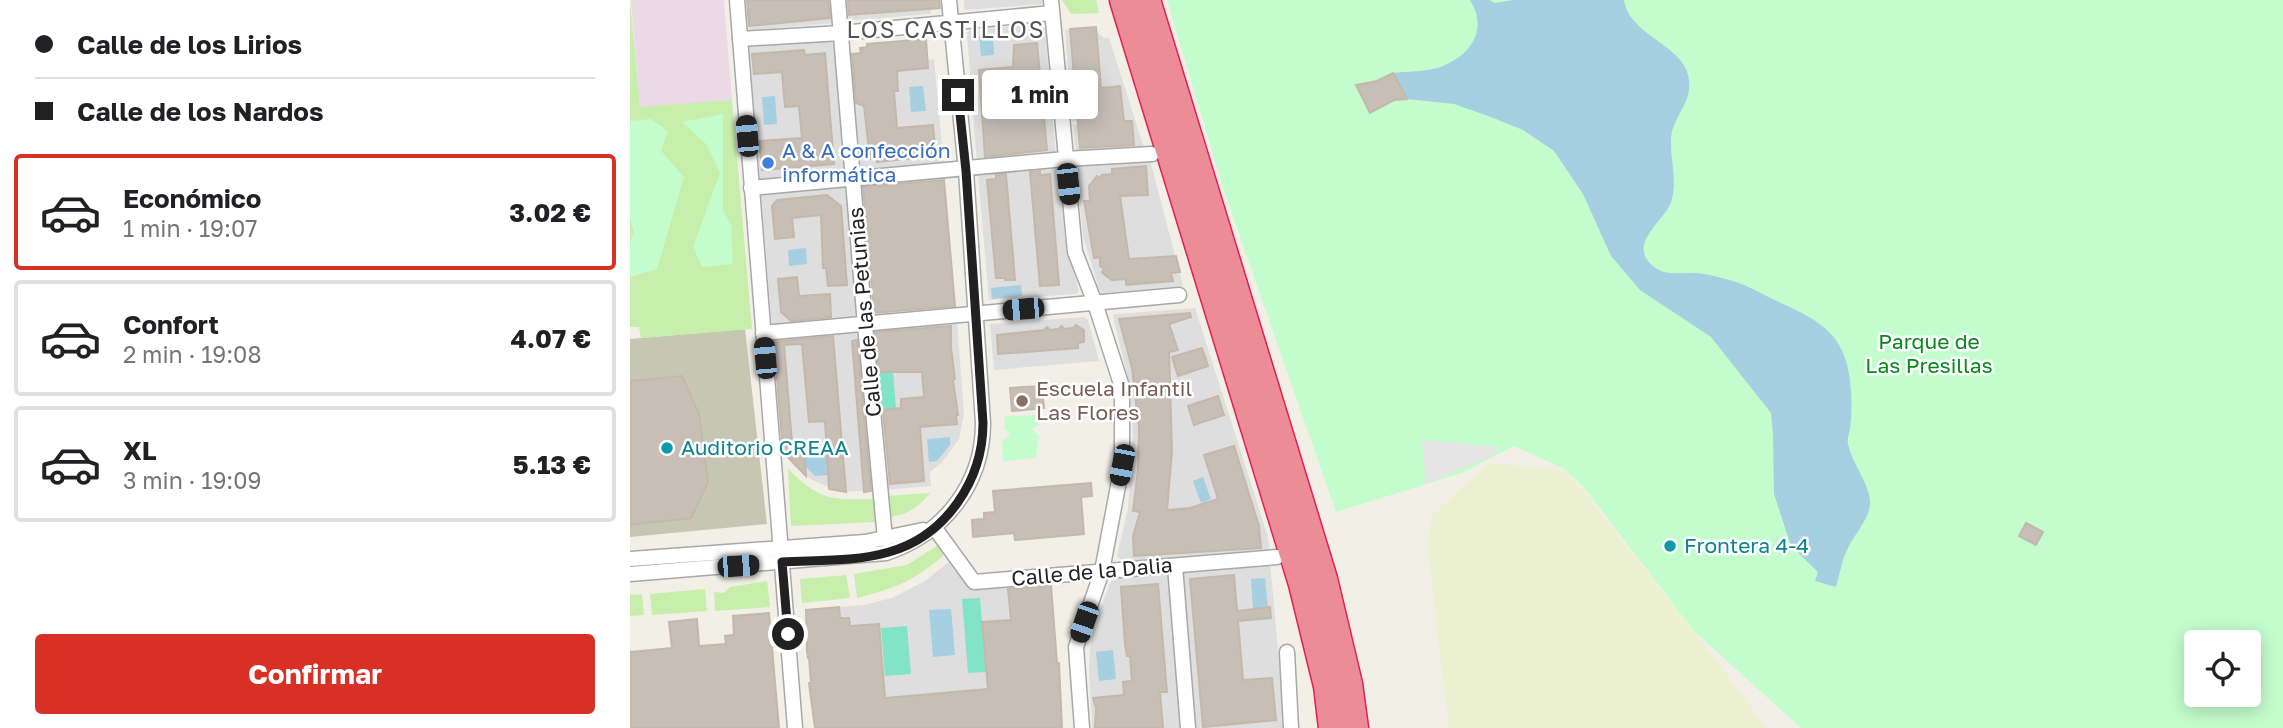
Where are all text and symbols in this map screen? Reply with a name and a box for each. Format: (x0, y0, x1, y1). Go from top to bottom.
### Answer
district label: LOS CASTILLOS (846, 15, 1046, 43)
text: Calle de los Lirios (77, 29, 302, 60)
callout: 1 min (982, 70, 1098, 119)
route end (942, 79, 974, 111)
text: 1 min (1011, 80, 1069, 108)
text: Calle de los Nardos (77, 96, 323, 127)
car (735, 114, 760, 158)
place label: A & A confección informática (782, 137, 951, 187)
marker: A & A confección informática (760, 155, 776, 171)
car (1056, 162, 1081, 206)
icon: car (39, 181, 102, 244)
text: Económico (123, 183, 261, 214)
text: 3.02 € (509, 197, 591, 228)
street label: Calle de las Petunias (842, 206, 886, 418)
text: 1 min · 19:07 (123, 214, 257, 242)
car (1002, 297, 1045, 321)
icon: car (39, 307, 102, 370)
text: Confort (123, 309, 219, 340)
text: 4.07 € (511, 323, 591, 354)
park label: Parque de Las Presillas (1865, 328, 1993, 378)
car (753, 336, 778, 380)
text: 2 min · 19:08 (123, 340, 261, 368)
place label: Escuela Infantil Las Flores (1036, 375, 1192, 425)
marker: Escuela Infantil Las Flores (1014, 393, 1030, 409)
icon: car (39, 433, 102, 496)
place label: Auditorio CREAA (681, 434, 849, 460)
text: XL (123, 435, 157, 466)
marker: Auditorio CREAA (659, 440, 675, 456)
car (1108, 442, 1137, 488)
text: 5.13 € (513, 449, 591, 480)
text: 3 min · 19:09 (123, 466, 261, 494)
place label: Frontera 4-4 (1684, 532, 1809, 558)
marker: Frontera 4-4 (1662, 538, 1678, 554)
street label: Calle de la Dalia (1010, 551, 1174, 591)
car (717, 554, 760, 578)
car (1068, 599, 1101, 645)
route start (772, 618, 804, 650)
map controls (2184, 630, 2261, 707)
button: locate (2184, 630, 2261, 707)
button: Confirmar (35, 634, 595, 714)

